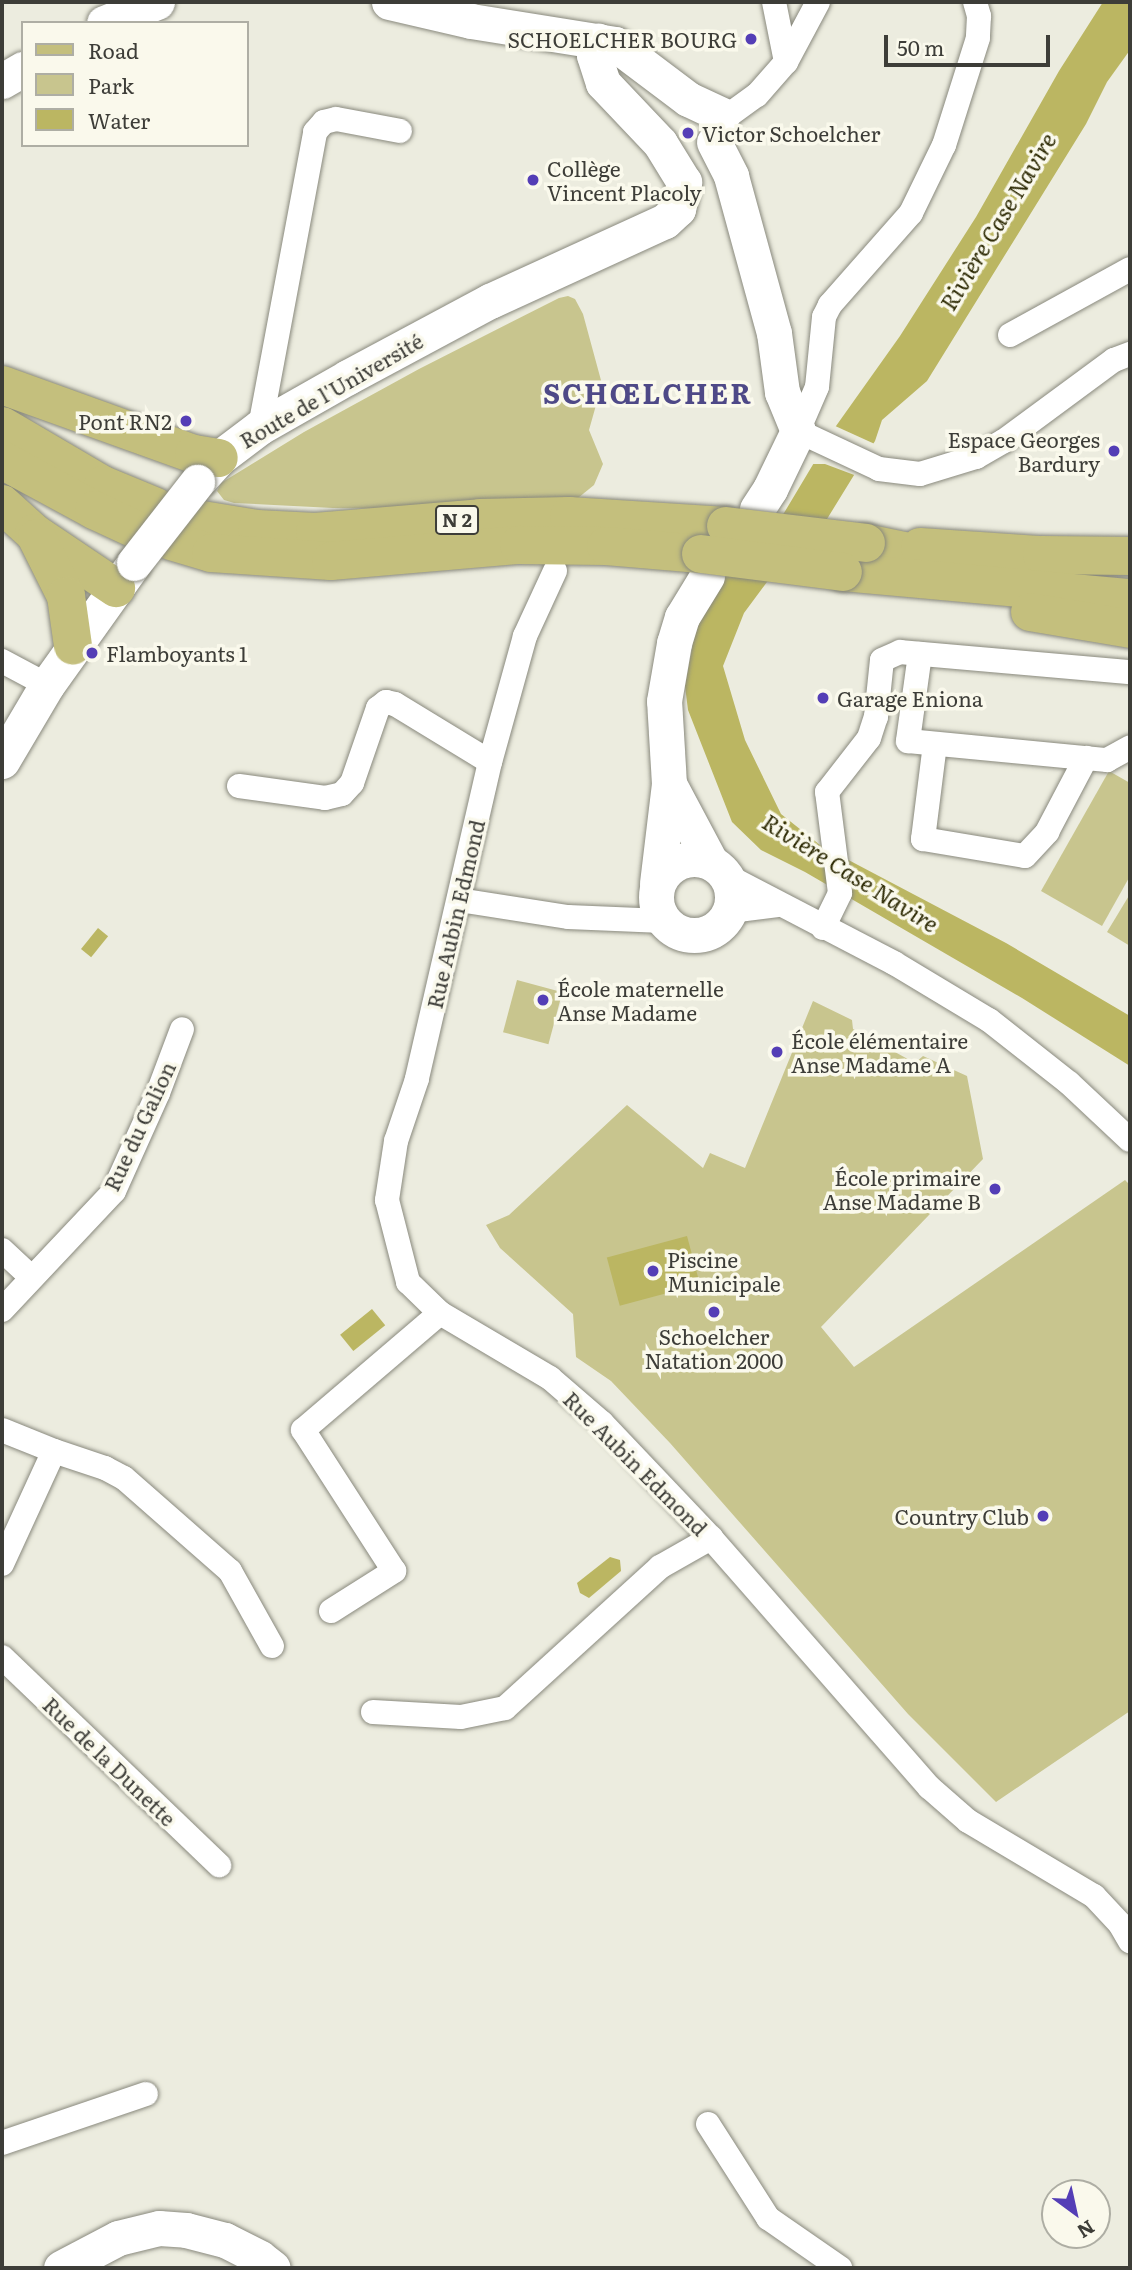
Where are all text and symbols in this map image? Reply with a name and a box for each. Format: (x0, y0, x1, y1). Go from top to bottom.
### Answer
legend (21, 21, 248, 147)
scale bar (887, 21, 1053, 65)
place label: SCHOELCHER BOURG (508, 26, 737, 52)
marker: SCHOELCHER BOURG (743, 31, 759, 47)
text: 50 m (897, 31, 944, 62)
text: Road (88, 34, 139, 65)
text: Park (88, 69, 134, 100)
text: Water (88, 104, 150, 135)
place label: Victor Schoelcher (702, 120, 880, 146)
marker: Victor Schoelcher (680, 125, 696, 141)
water label: Rivière Case Navire (933, 127, 1061, 315)
place label: Collège Vincent Placoly (547, 155, 702, 205)
marker: Collège Vincent Placoly (525, 172, 541, 188)
street label: Route de l'Université (235, 327, 427, 453)
district label: SCHŒLCHER (544, 375, 752, 409)
place label: Pont RN2 (78, 408, 172, 434)
marker: Pont RN2 (178, 413, 194, 429)
place label: Espace Georges Bardury (947, 426, 1100, 476)
marker: Espace Georges Bardury (1106, 443, 1122, 459)
road number: N 2 (434, 505, 480, 536)
place label: Flamboyants 1 (106, 640, 248, 666)
marker: Flamboyants 1 (84, 645, 100, 661)
place label: Garage Eniona (837, 685, 983, 711)
marker: Garage Eniona (815, 690, 831, 706)
water label: Rivière Case Navire (758, 807, 944, 937)
street label: Rue Aubin Edmond (421, 817, 489, 1011)
place label: École maternelle Anse Madame (557, 975, 724, 1025)
marker: École maternelle Anse Madame (535, 992, 551, 1008)
place label: École élémentaire Anse Madame A (791, 1027, 968, 1077)
marker: École élémentaire Anse Madame A (769, 1044, 785, 1060)
street label: Rue du Galion (98, 1057, 180, 1195)
place label: École primaire Anse Madame B (823, 1164, 981, 1214)
marker: École primaire Anse Madame B (987, 1181, 1003, 1197)
place label: Piscine Municipale (667, 1246, 781, 1296)
marker: Piscine Municipale (645, 1263, 661, 1279)
marker: Schoelcher Natation 2000 (706, 1304, 722, 1320)
place label: Schoelcher Natation 2000 (645, 1323, 783, 1373)
street label: Rue Aubin Edmond (559, 1386, 713, 1540)
place label: Country Club (894, 1503, 1029, 1529)
marker: Country Club (1035, 1508, 1051, 1524)
street label: Rue de la Dunette (38, 1691, 182, 1831)
north arrow (1041, 2179, 1111, 2249)
text: N (1072, 2214, 1101, 2246)

